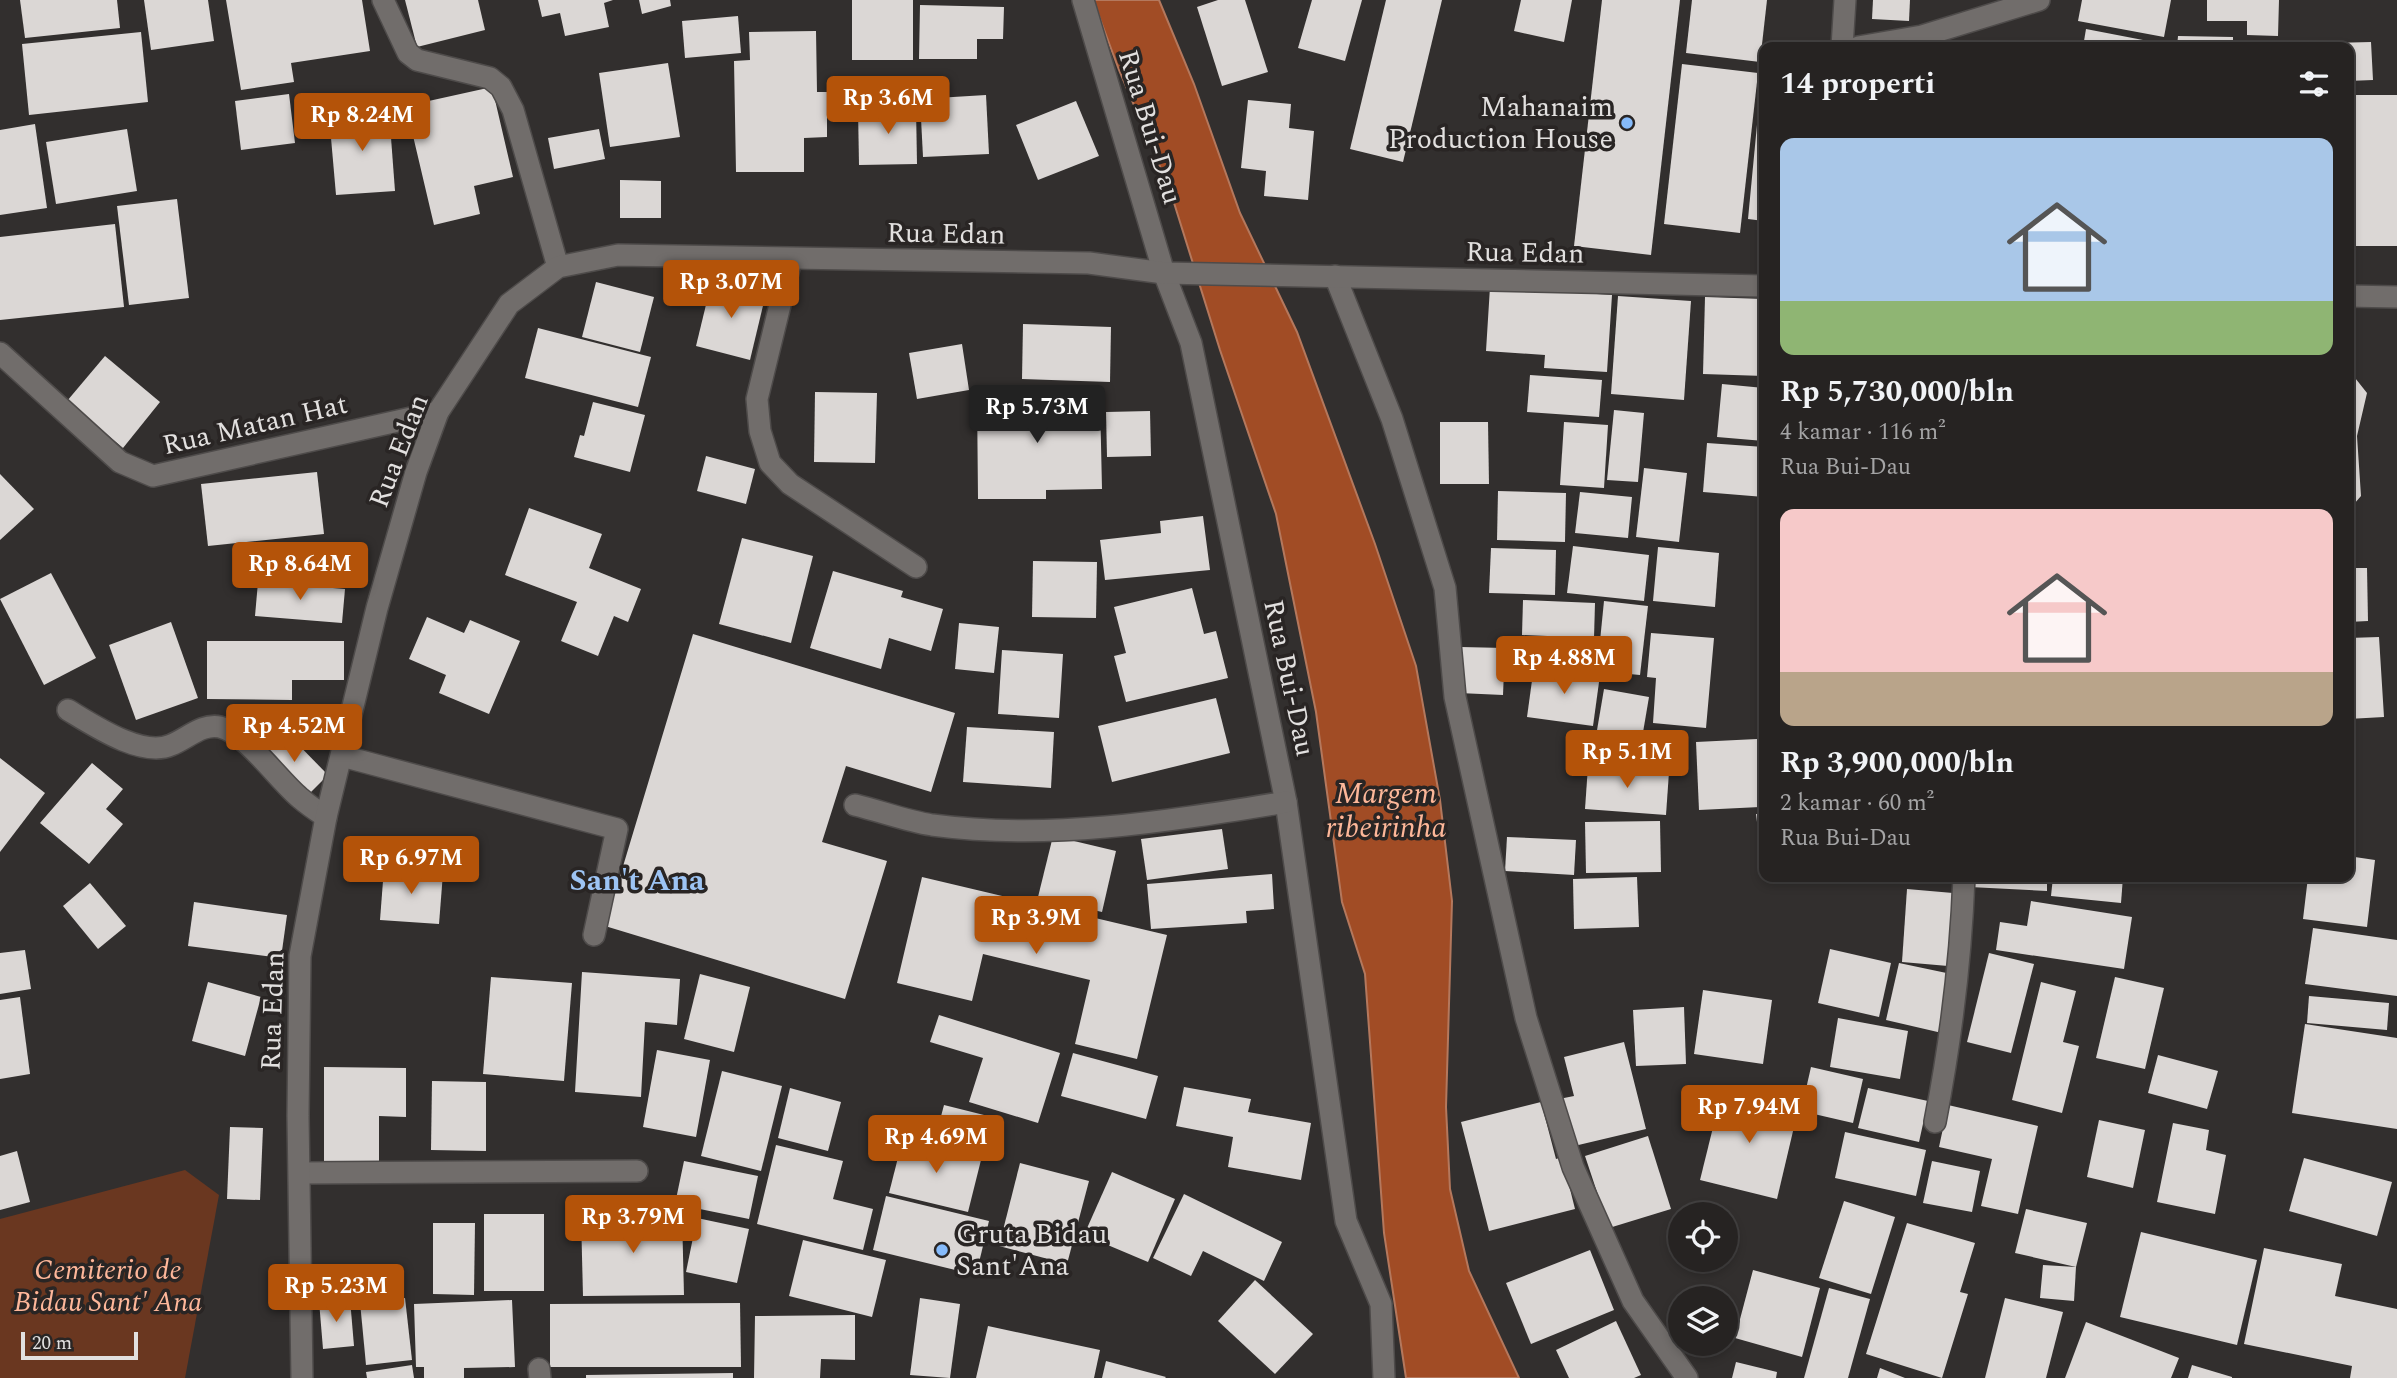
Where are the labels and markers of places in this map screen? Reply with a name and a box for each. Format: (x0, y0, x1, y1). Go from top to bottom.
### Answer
pin: Rp 3.6M (823, 76, 953, 136)
place label: Mahanaim Production House (1388, 86, 1613, 161)
pin: Rp 8.24M (290, 94, 434, 153)
marker: Mahanaim Production House (1619, 115, 1635, 131)
pin: Rp 3.07M (659, 260, 803, 320)
pin: Rp 5.73M (965, 386, 1109, 445)
pin: Rp 8.64M (228, 542, 372, 602)
pin: Rp 4.88M (1492, 636, 1636, 696)
pin: Rp 4.52M (222, 704, 366, 764)
pin: Rp 5.1M (1562, 730, 1692, 790)
pin: Rp 6.97M (339, 836, 483, 896)
pin: Rp 3.9M (971, 897, 1101, 956)
pin: Rp 7.94M (1677, 1086, 1821, 1145)
pin: Rp 4.69M (864, 1116, 1008, 1175)
pin: Rp 3.79M (561, 1196, 705, 1255)
place label: Gruta Bidau Sant'Ana (956, 1213, 1107, 1288)
marker: Gruta Bidau Sant'Ana (934, 1242, 950, 1258)
pin: Rp 5.23M (264, 1264, 408, 1324)

